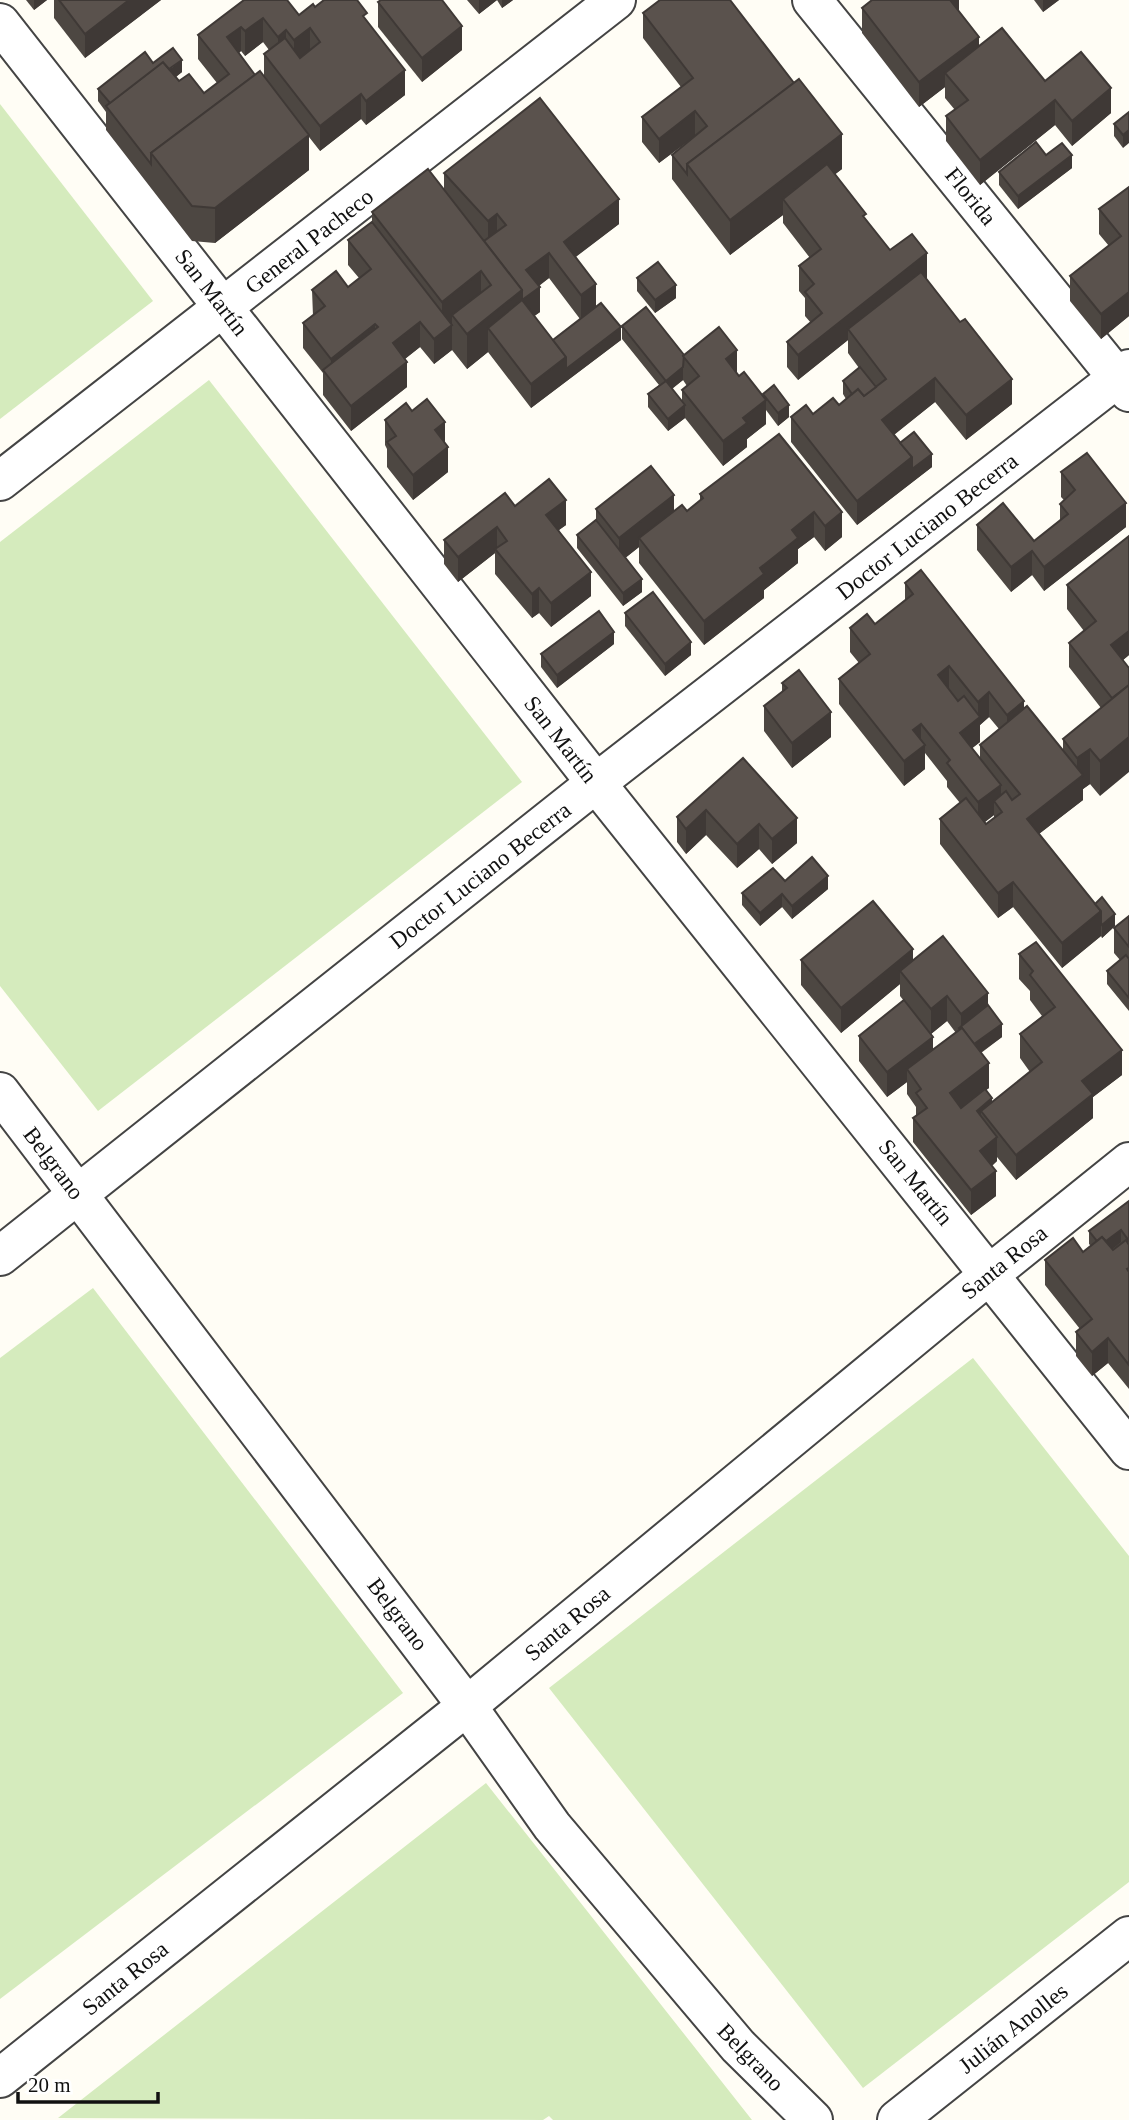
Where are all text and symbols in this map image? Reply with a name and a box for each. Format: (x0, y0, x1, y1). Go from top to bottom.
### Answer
street label: Florida (940, 163, 1001, 230)
street label: General Pacheco (240, 184, 378, 299)
street label: San Martín (170, 244, 253, 341)
street label: Doctor Luciano Becerra (832, 448, 1023, 605)
street label: San Martín (519, 691, 602, 788)
street label: Doctor Luciano Becerra (385, 797, 576, 954)
street label: Belgrano (18, 1122, 89, 1204)
street label: San Martín (874, 1134, 958, 1231)
street label: Santa Rosa (956, 1220, 1052, 1304)
street label: Belgrano (362, 1573, 433, 1655)
street label: Santa Rosa (520, 1581, 615, 1666)
street label: Santa Rosa (77, 1936, 173, 2020)
street label: Julián Anolles (954, 1978, 1073, 2079)
street label: Belgrano (712, 2018, 789, 2096)
scale bar (18, 2060, 158, 2104)
text: 20 m (28, 2073, 71, 2097)

